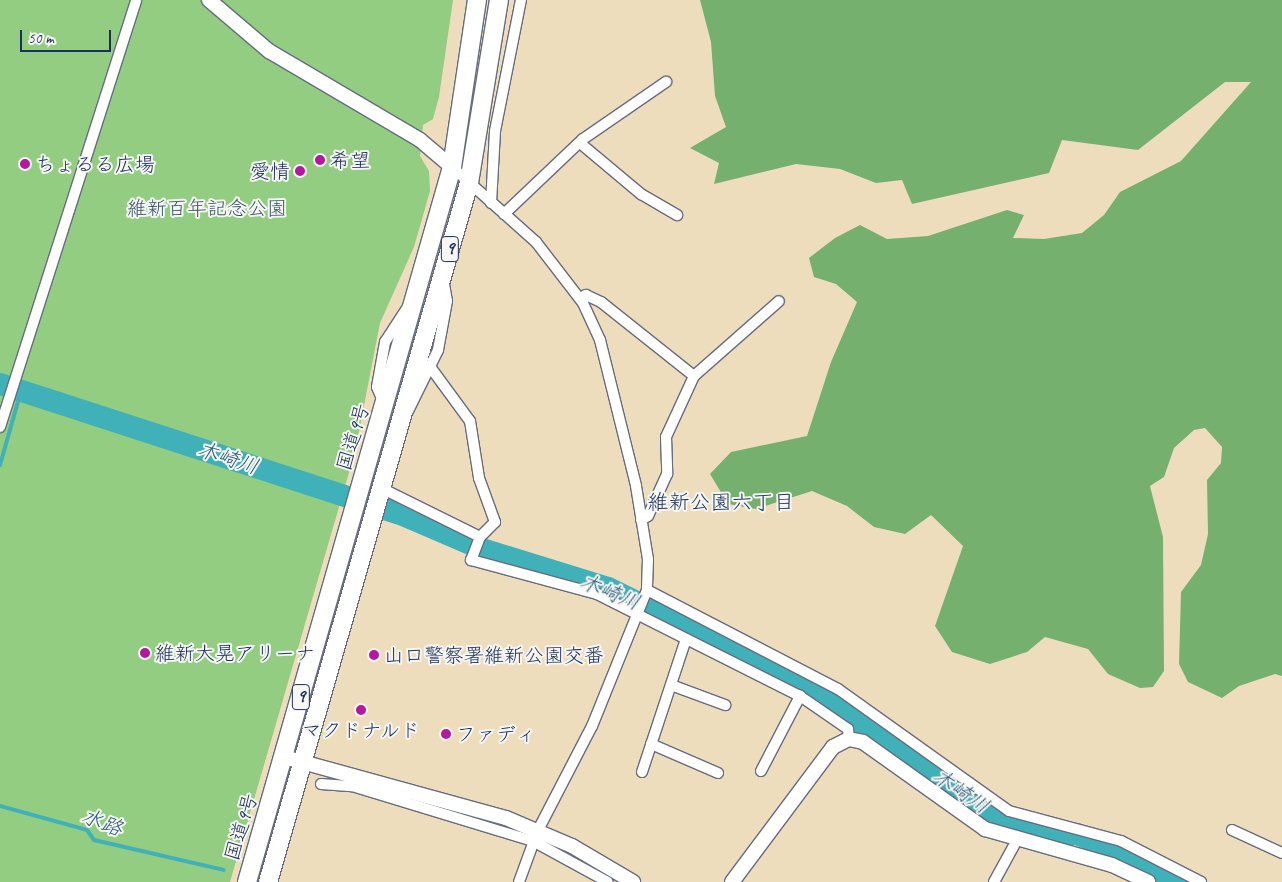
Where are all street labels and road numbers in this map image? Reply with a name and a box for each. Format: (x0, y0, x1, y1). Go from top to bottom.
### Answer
road number: 9 (440, 232, 460, 266)
street label: 国道9号 (331, 400, 375, 474)
road number: 9 (291, 680, 311, 714)
street label: 国道9号 (219, 790, 263, 864)

